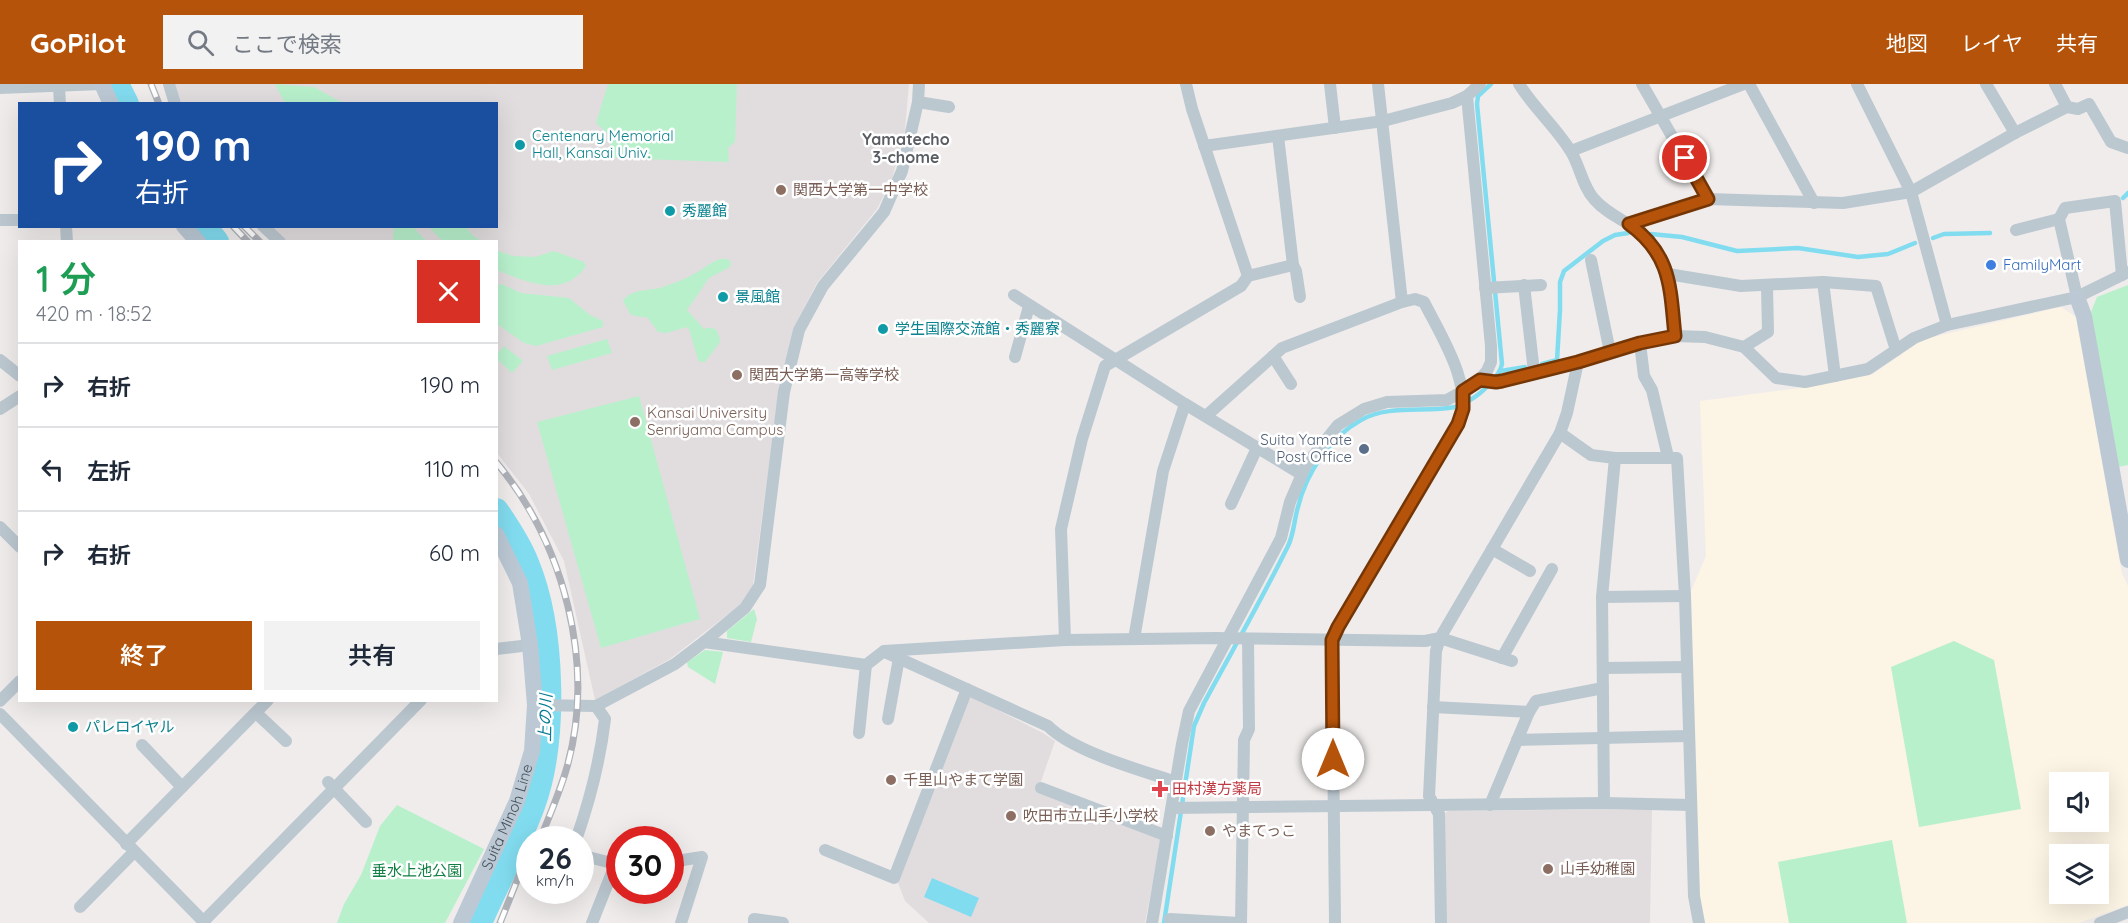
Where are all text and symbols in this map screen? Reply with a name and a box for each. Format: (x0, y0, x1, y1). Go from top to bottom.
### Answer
search box (163, 15, 583, 69)
text: GoPilot (30, 25, 127, 60)
icon: search (184, 26, 217, 59)
text: ここで検索 (232, 30, 342, 58)
text: 地図 (1886, 30, 1928, 56)
text: レイヤ (1961, 30, 2023, 56)
text: 共有 (2056, 30, 2098, 56)
text: 190 m (135, 119, 251, 172)
icon: right (36, 126, 114, 204)
place label: Centenary Memorial Hall, Kansai Univ. (532, 126, 674, 162)
district label: Yamatecho 3-chome (862, 129, 950, 167)
pin (1659, 132, 1710, 183)
marker: Centenary Memorial Hall, Kansai Univ. (513, 138, 527, 152)
icon: arrive (1668, 141, 1701, 174)
text: 右折 (135, 175, 189, 209)
place label: 関西大学第一中学校 (793, 180, 928, 199)
marker: 関西大学第一中学校 (774, 183, 788, 197)
place label: 秀麗館 (682, 201, 727, 220)
marker: 秀麗館 (663, 204, 677, 218)
place label: FamilyMart (2003, 255, 2081, 274)
text: 1 分 (36, 256, 96, 301)
marker: FamilyMart (1984, 258, 1998, 272)
button: close (417, 260, 480, 323)
place label: 景風館 (735, 287, 780, 306)
marker: 景風館 (716, 290, 730, 304)
text: 420 m · 18:52 (36, 301, 152, 326)
place label: 学生国際交流館・秀麗寮 (895, 319, 1060, 338)
marker: 学生国際交流館・秀麗寮 (876, 322, 890, 336)
place label: 関西大学第一高等学校 (749, 365, 899, 384)
marker: 関西大学第一高等学校 (730, 368, 744, 382)
icon: right (36, 369, 69, 402)
text: 190 m (420, 371, 480, 399)
text: 右折 (87, 373, 131, 401)
place label: Kansai University Senriyama Campus (647, 403, 783, 439)
marker: Kansai University Senriyama Campus (628, 415, 642, 429)
place label: Suita Yamate Post Office (1260, 430, 1352, 466)
marker: Suita Yamate Post Office (1357, 442, 1371, 456)
icon: left (36, 453, 69, 486)
text: 110 m (425, 455, 480, 483)
text: 左折 (87, 457, 131, 485)
icon: right (36, 537, 69, 570)
text: 60 m (429, 539, 480, 567)
text: 右折 (87, 541, 131, 569)
button: 終了 (36, 621, 252, 690)
button: 共有 (264, 621, 480, 690)
water label: 上の川 (535, 692, 555, 742)
place label: パレロイヤル (85, 717, 175, 736)
marker: パレロイヤル (66, 720, 80, 734)
position arrow (1301, 727, 1365, 791)
street label: Suita Minoh Line (477, 762, 537, 873)
place label: 千里山やまて学園 (903, 770, 1023, 789)
map controls (2049, 772, 2109, 904)
button: sound (2049, 772, 2109, 832)
marker: 千里山やまて学園 (884, 773, 898, 787)
place label: 田村漢方薬局 (1172, 779, 1262, 798)
marker: 田村漢方薬局 (1153, 782, 1167, 796)
place label: 吹田市立山手小学校 (1023, 806, 1158, 825)
marker: 吹田市立山手小学校 (1004, 809, 1018, 823)
place label: やまてっこ (1222, 821, 1296, 840)
marker: やまてっこ (1203, 824, 1217, 838)
speed limit sign: 30 (606, 826, 684, 904)
text: 26 (538, 839, 572, 877)
button: layers (2049, 844, 2109, 904)
place label: 山手幼稚園 (1560, 859, 1635, 878)
park label: 垂水上池公園 (372, 861, 462, 880)
marker: 山手幼稚園 (1541, 862, 1555, 876)
text: km/h (536, 871, 574, 890)

